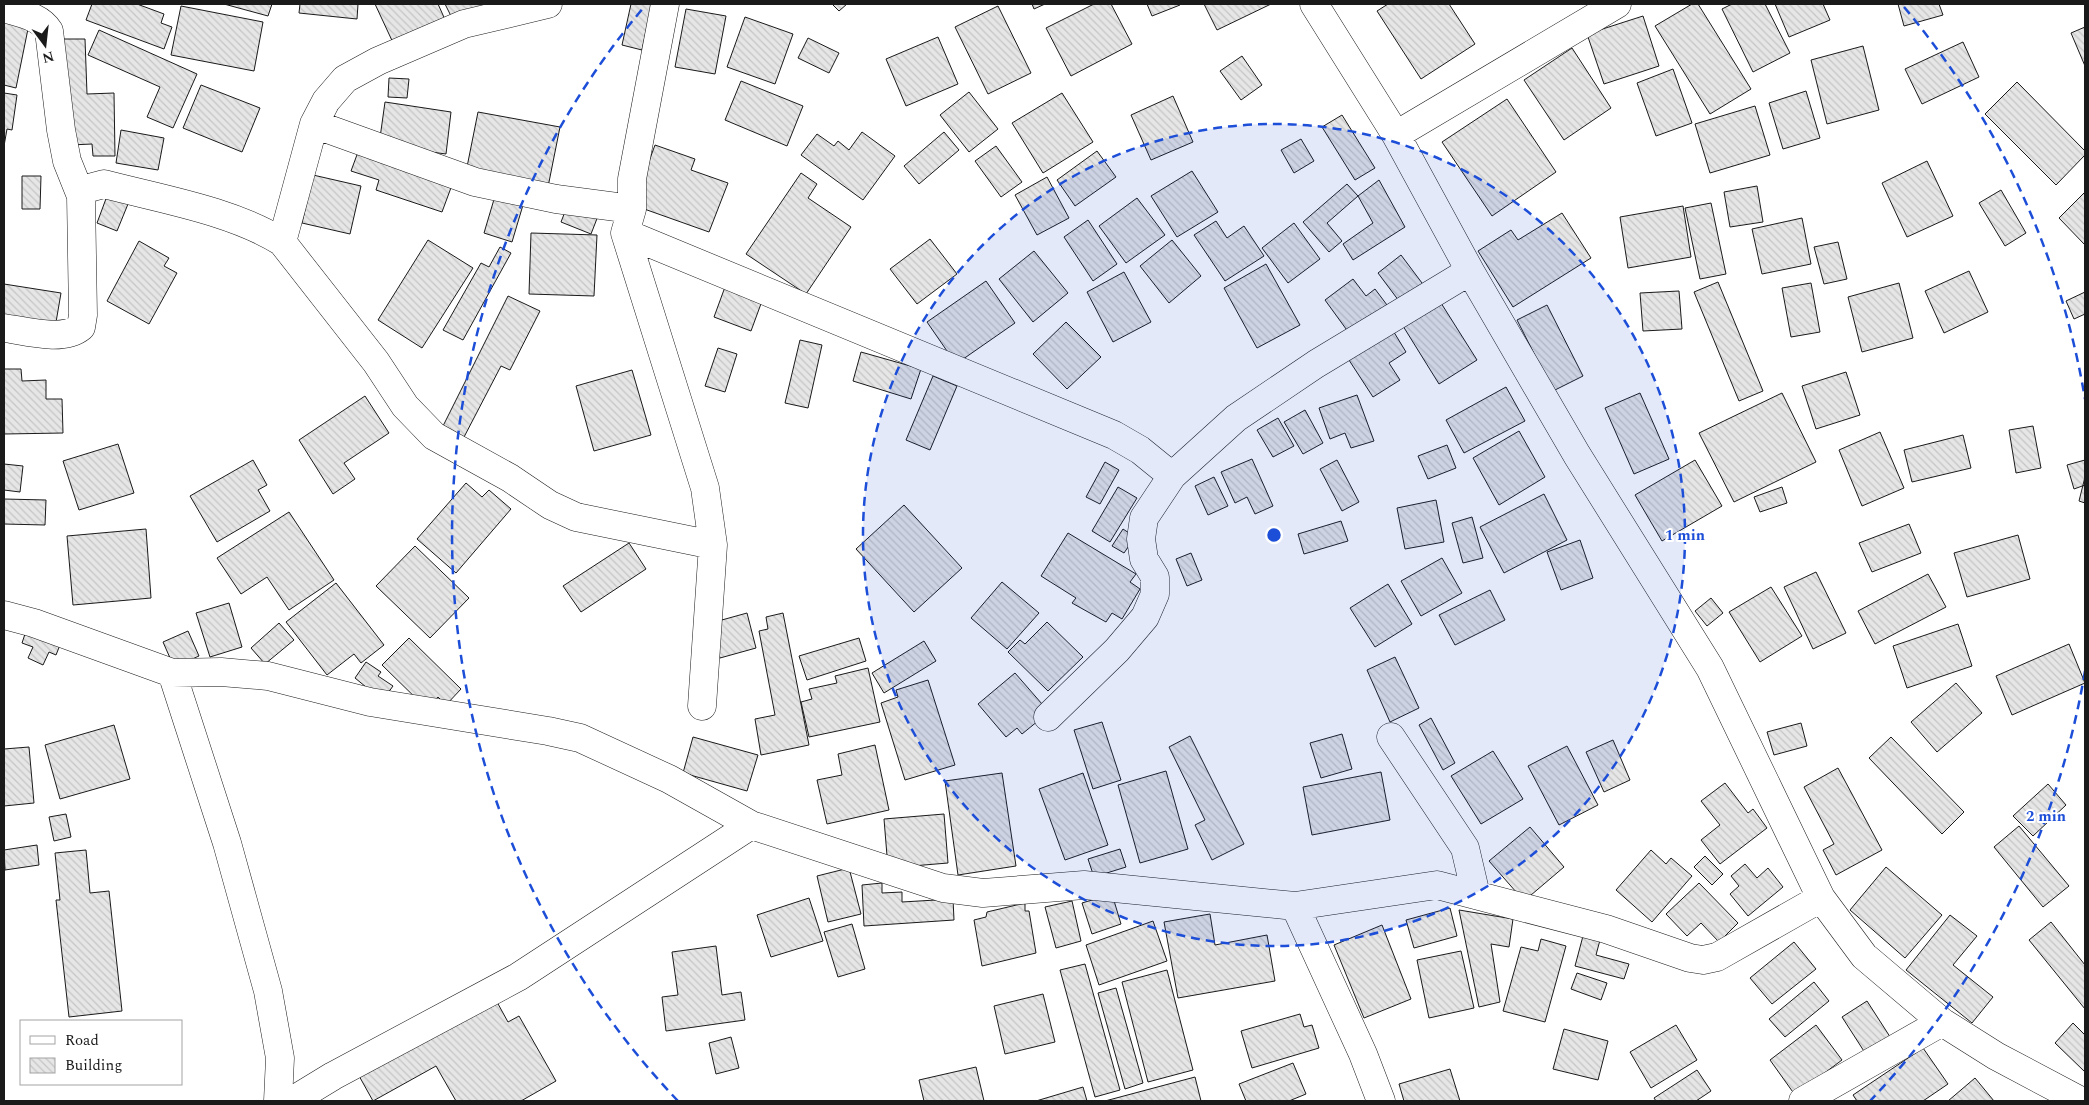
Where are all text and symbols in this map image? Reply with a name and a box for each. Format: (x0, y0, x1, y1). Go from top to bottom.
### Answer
north arrow (20, 20, 70, 70)
text: N (40, 45, 56, 69)
text: 1 min (1665, 524, 1705, 547)
centre of rings (1265, 526, 1283, 544)
text: 2 min (2026, 805, 2066, 828)
legend (20, 1020, 182, 1085)
text: Road (65, 1029, 99, 1052)
text: Building (65, 1054, 122, 1077)

